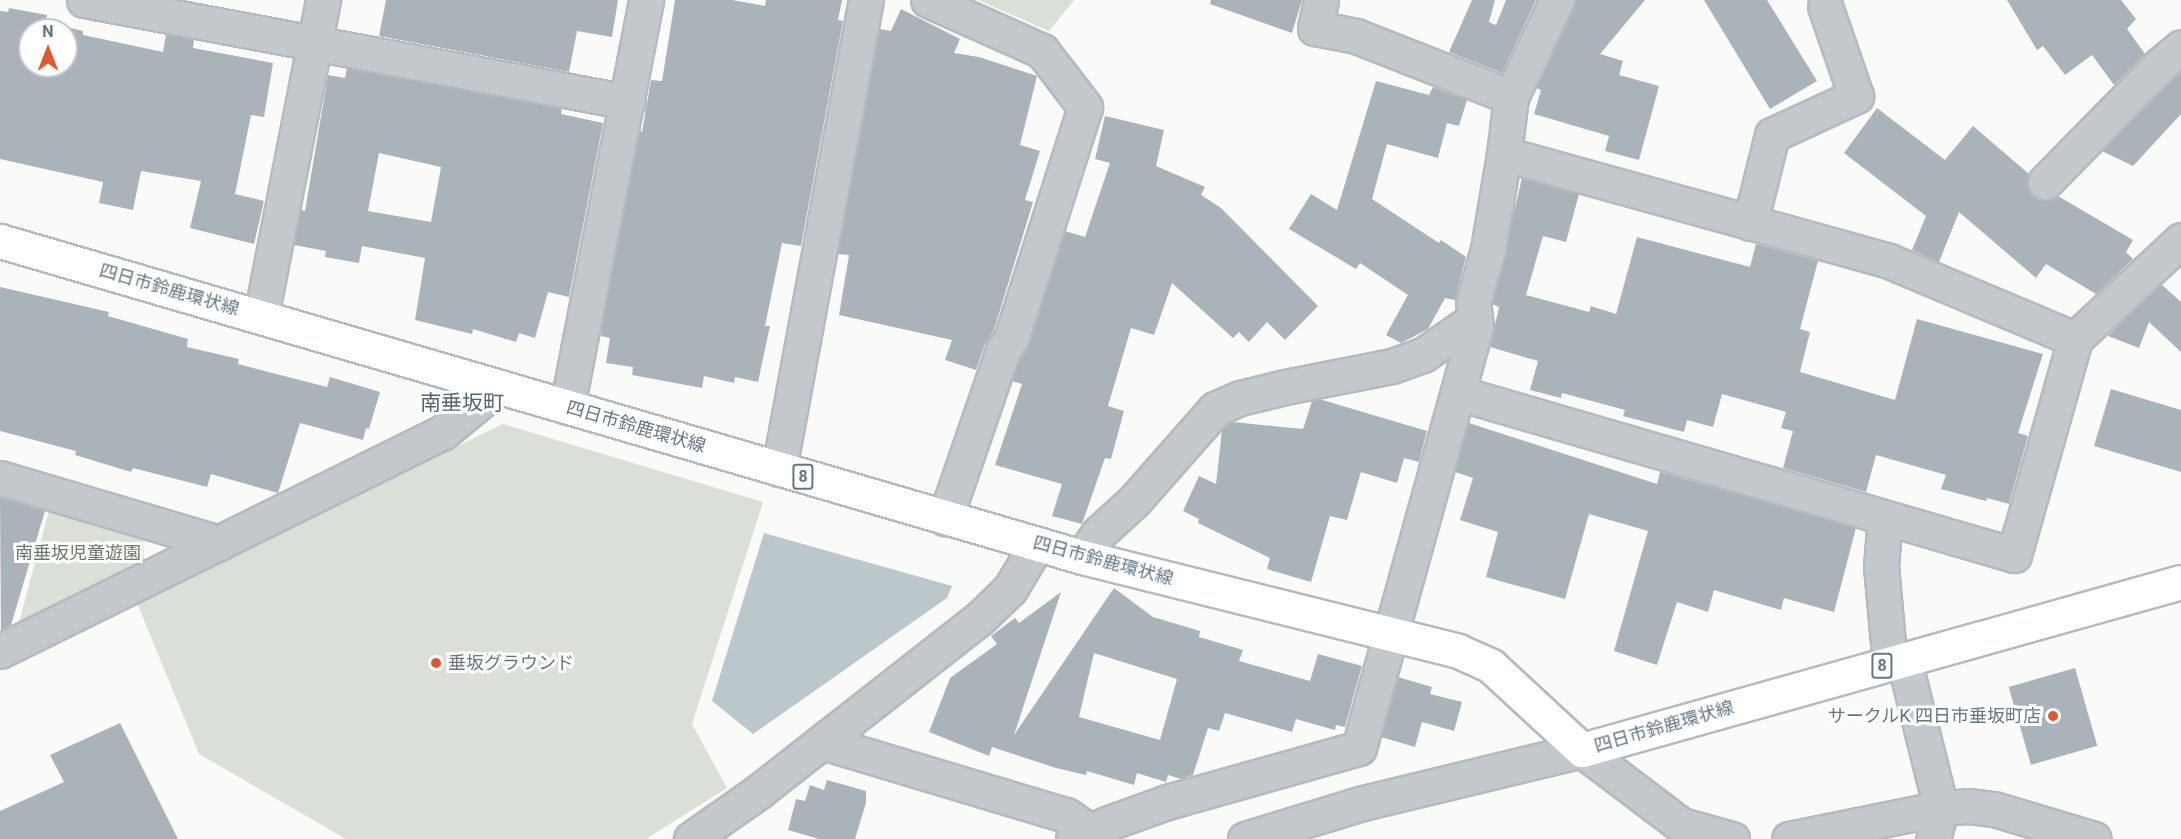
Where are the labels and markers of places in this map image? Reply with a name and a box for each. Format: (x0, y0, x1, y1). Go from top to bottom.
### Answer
place label: 垂坂グラウンド (448, 652, 574, 674)
marker: 垂坂グラウンド (429, 656, 443, 670)
place label: サークルK 四日市垂坂町店 (1827, 705, 2041, 727)
marker: サークルK 四日市垂坂町店 (2046, 709, 2060, 723)

